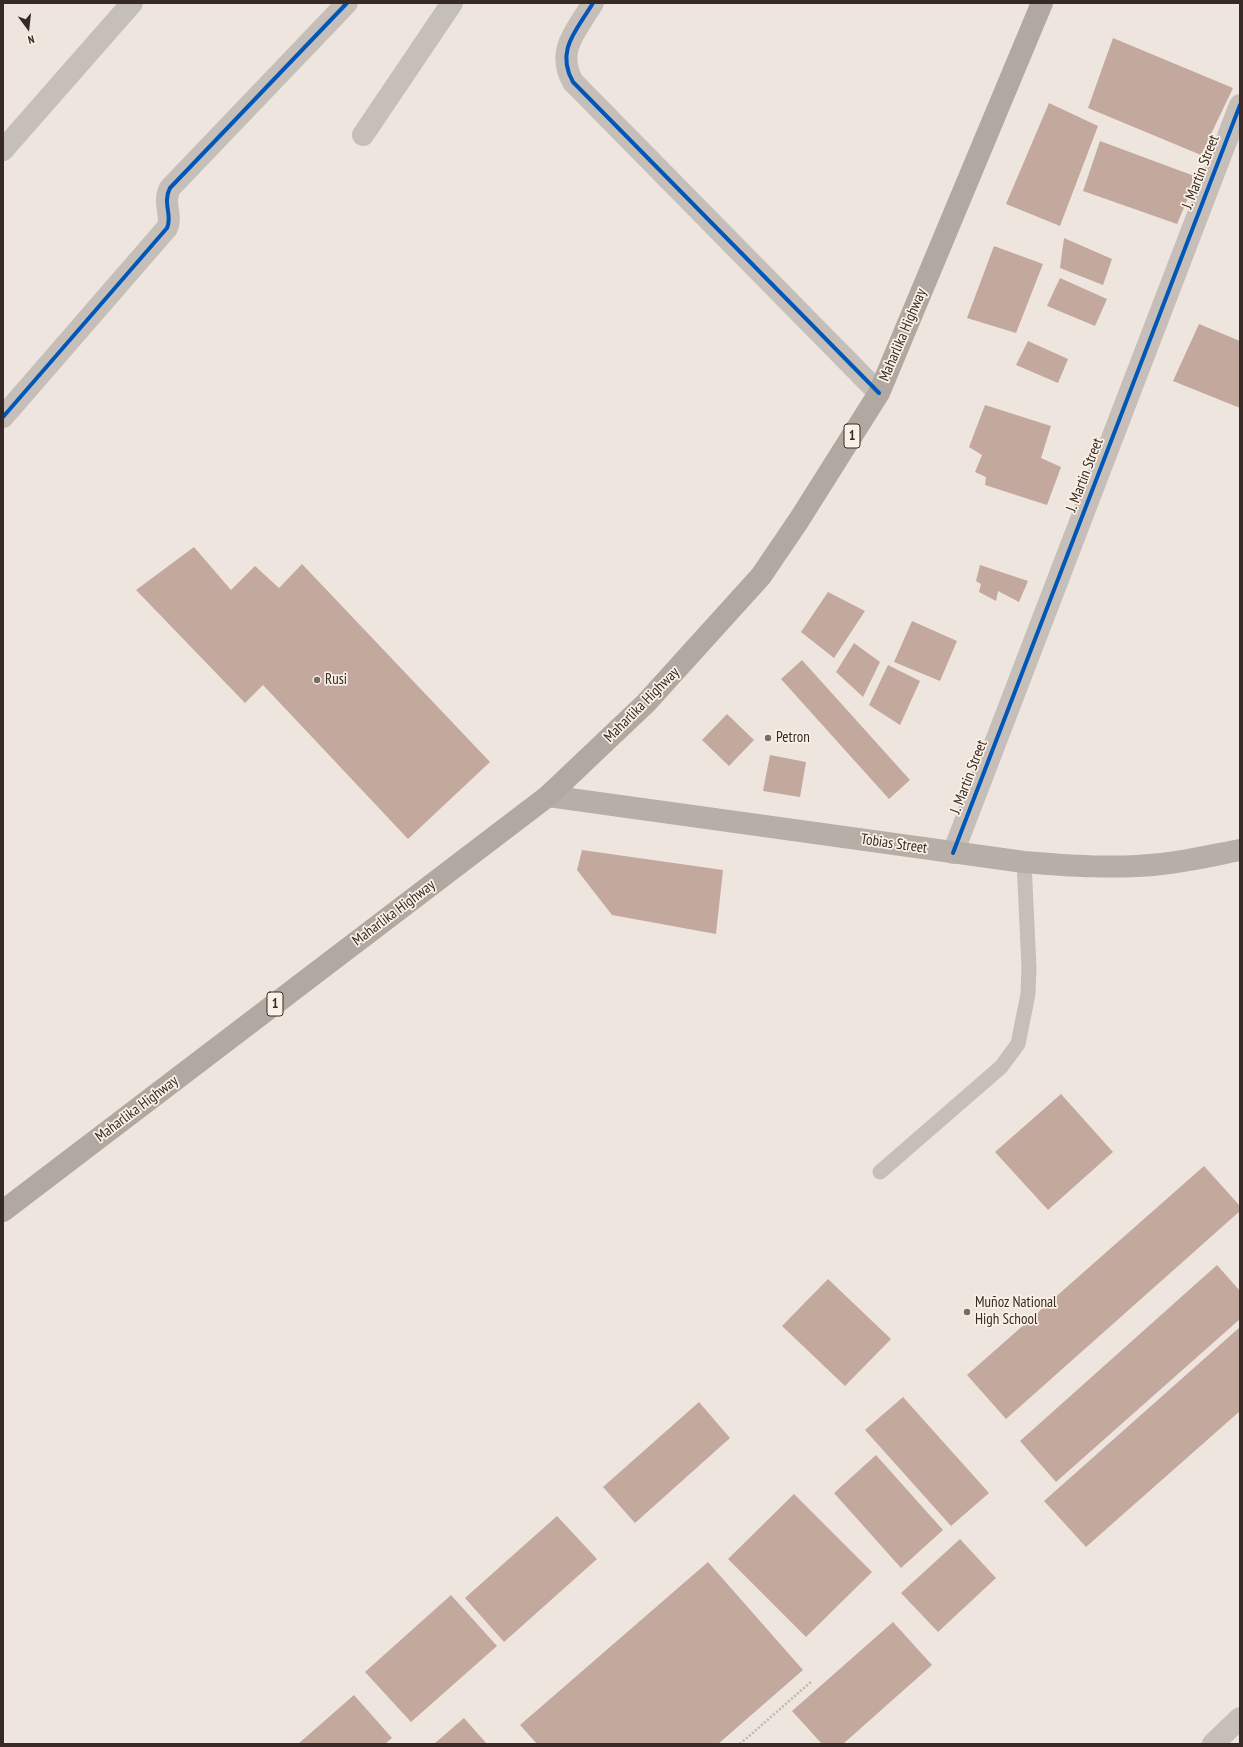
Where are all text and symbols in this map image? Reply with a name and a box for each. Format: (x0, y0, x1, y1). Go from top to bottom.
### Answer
north arrow (8, 8, 48, 48)
text: N (26, 32, 36, 47)
street label: J. Martin Street (1179, 133, 1223, 211)
street label: Maharlika Highway (875, 286, 931, 384)
road number: 1 (844, 424, 860, 448)
street label: J. Martin Street (1063, 436, 1107, 514)
street label: Maharlika Highway (601, 664, 683, 746)
place label: Rusi (325, 671, 347, 689)
marker: Rusi (312, 675, 322, 685)
place label: Petron (776, 729, 810, 747)
marker: Petron (763, 733, 773, 743)
street label: J. Martin Street (947, 738, 991, 816)
street label: Tobias Street (860, 830, 928, 858)
street label: Maharlika Highway (349, 876, 439, 950)
road number: 1 (267, 992, 283, 1016)
street label: Maharlika Highway (92, 1072, 182, 1146)
place label: Muñoz National High School (975, 1294, 1057, 1329)
marker: Muñoz National High School (962, 1307, 972, 1317)

